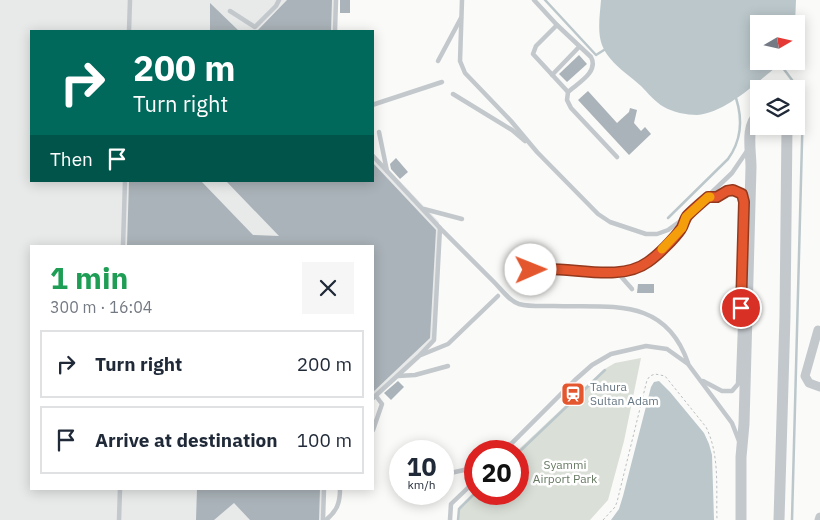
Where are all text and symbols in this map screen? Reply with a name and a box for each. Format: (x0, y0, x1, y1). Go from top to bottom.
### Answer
north arrow (750, 15, 805, 70)
map controls (750, 15, 805, 135)
text: 200 m (133, 45, 236, 91)
icon: right (50, 50, 115, 115)
button: layers (750, 80, 805, 135)
text: Turn right (133, 89, 228, 118)
icon: arrive (103, 145, 131, 173)
text: Then (50, 147, 93, 171)
position arrow (504, 243, 556, 295)
text: 1 min (50, 258, 128, 297)
button: close (302, 262, 354, 314)
pin (720, 287, 762, 329)
icon: arrive (727, 294, 755, 322)
text: 300 m · 16:04 (50, 297, 152, 317)
icon: right (52, 350, 80, 378)
text: Turn right (95, 352, 182, 376)
text: 200 m (297, 352, 352, 376)
place label: Tahura Sultan Adam (590, 379, 659, 408)
station icon: Tahura Sultan Adam (560, 381, 586, 407)
icon: arrive (52, 426, 80, 454)
text: Arrive at destination (95, 428, 278, 452)
text: 100 m (297, 428, 352, 452)
speed limit sign: 20 (464, 440, 529, 505)
text: 10 (406, 450, 437, 483)
park label: Syammi Airport Park (533, 457, 598, 486)
text: km/h (407, 477, 436, 492)

